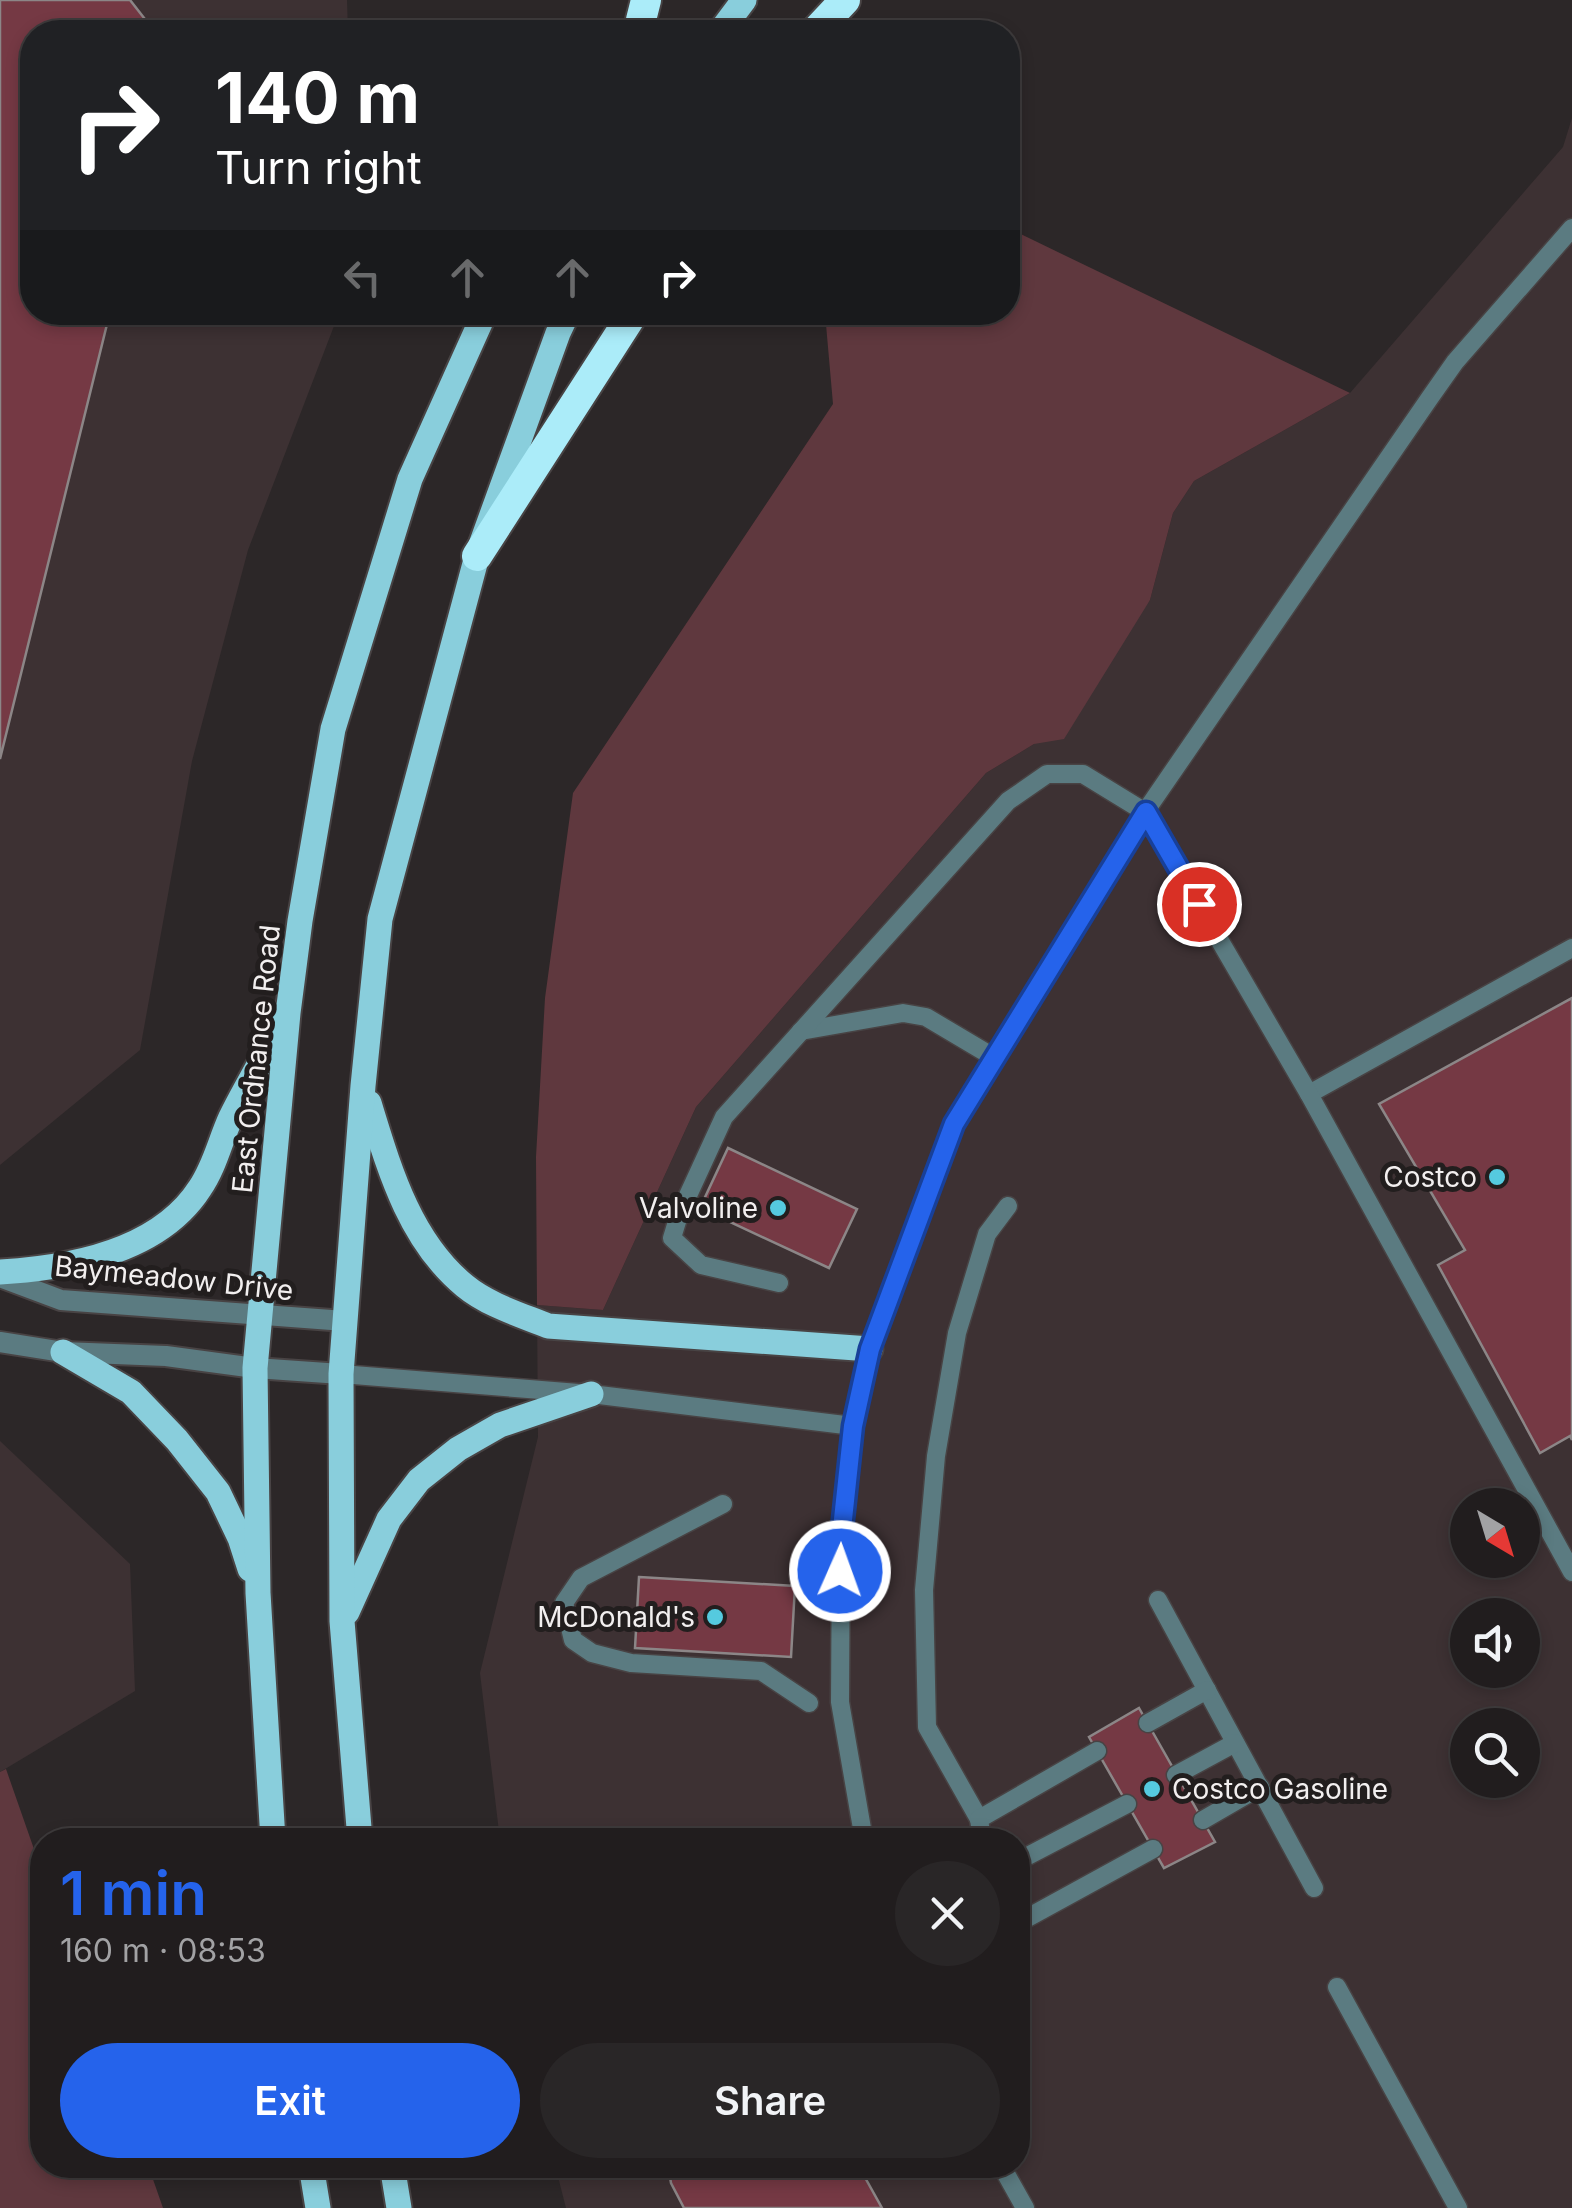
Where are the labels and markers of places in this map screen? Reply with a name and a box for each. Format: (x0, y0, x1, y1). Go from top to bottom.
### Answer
pin (1157, 862, 1242, 947)
place label: Costco (1383, 1160, 1477, 1194)
marker: Costco (1486, 1166, 1508, 1188)
place label: Valvoline (639, 1191, 758, 1225)
marker: Valvoline (767, 1197, 789, 1219)
place label: McDonald's (537, 1600, 695, 1634)
marker: McDonald's (704, 1606, 726, 1628)
place label: Costco Gasoline (1172, 1772, 1388, 1806)
marker: Costco Gasoline (1141, 1778, 1163, 1800)

